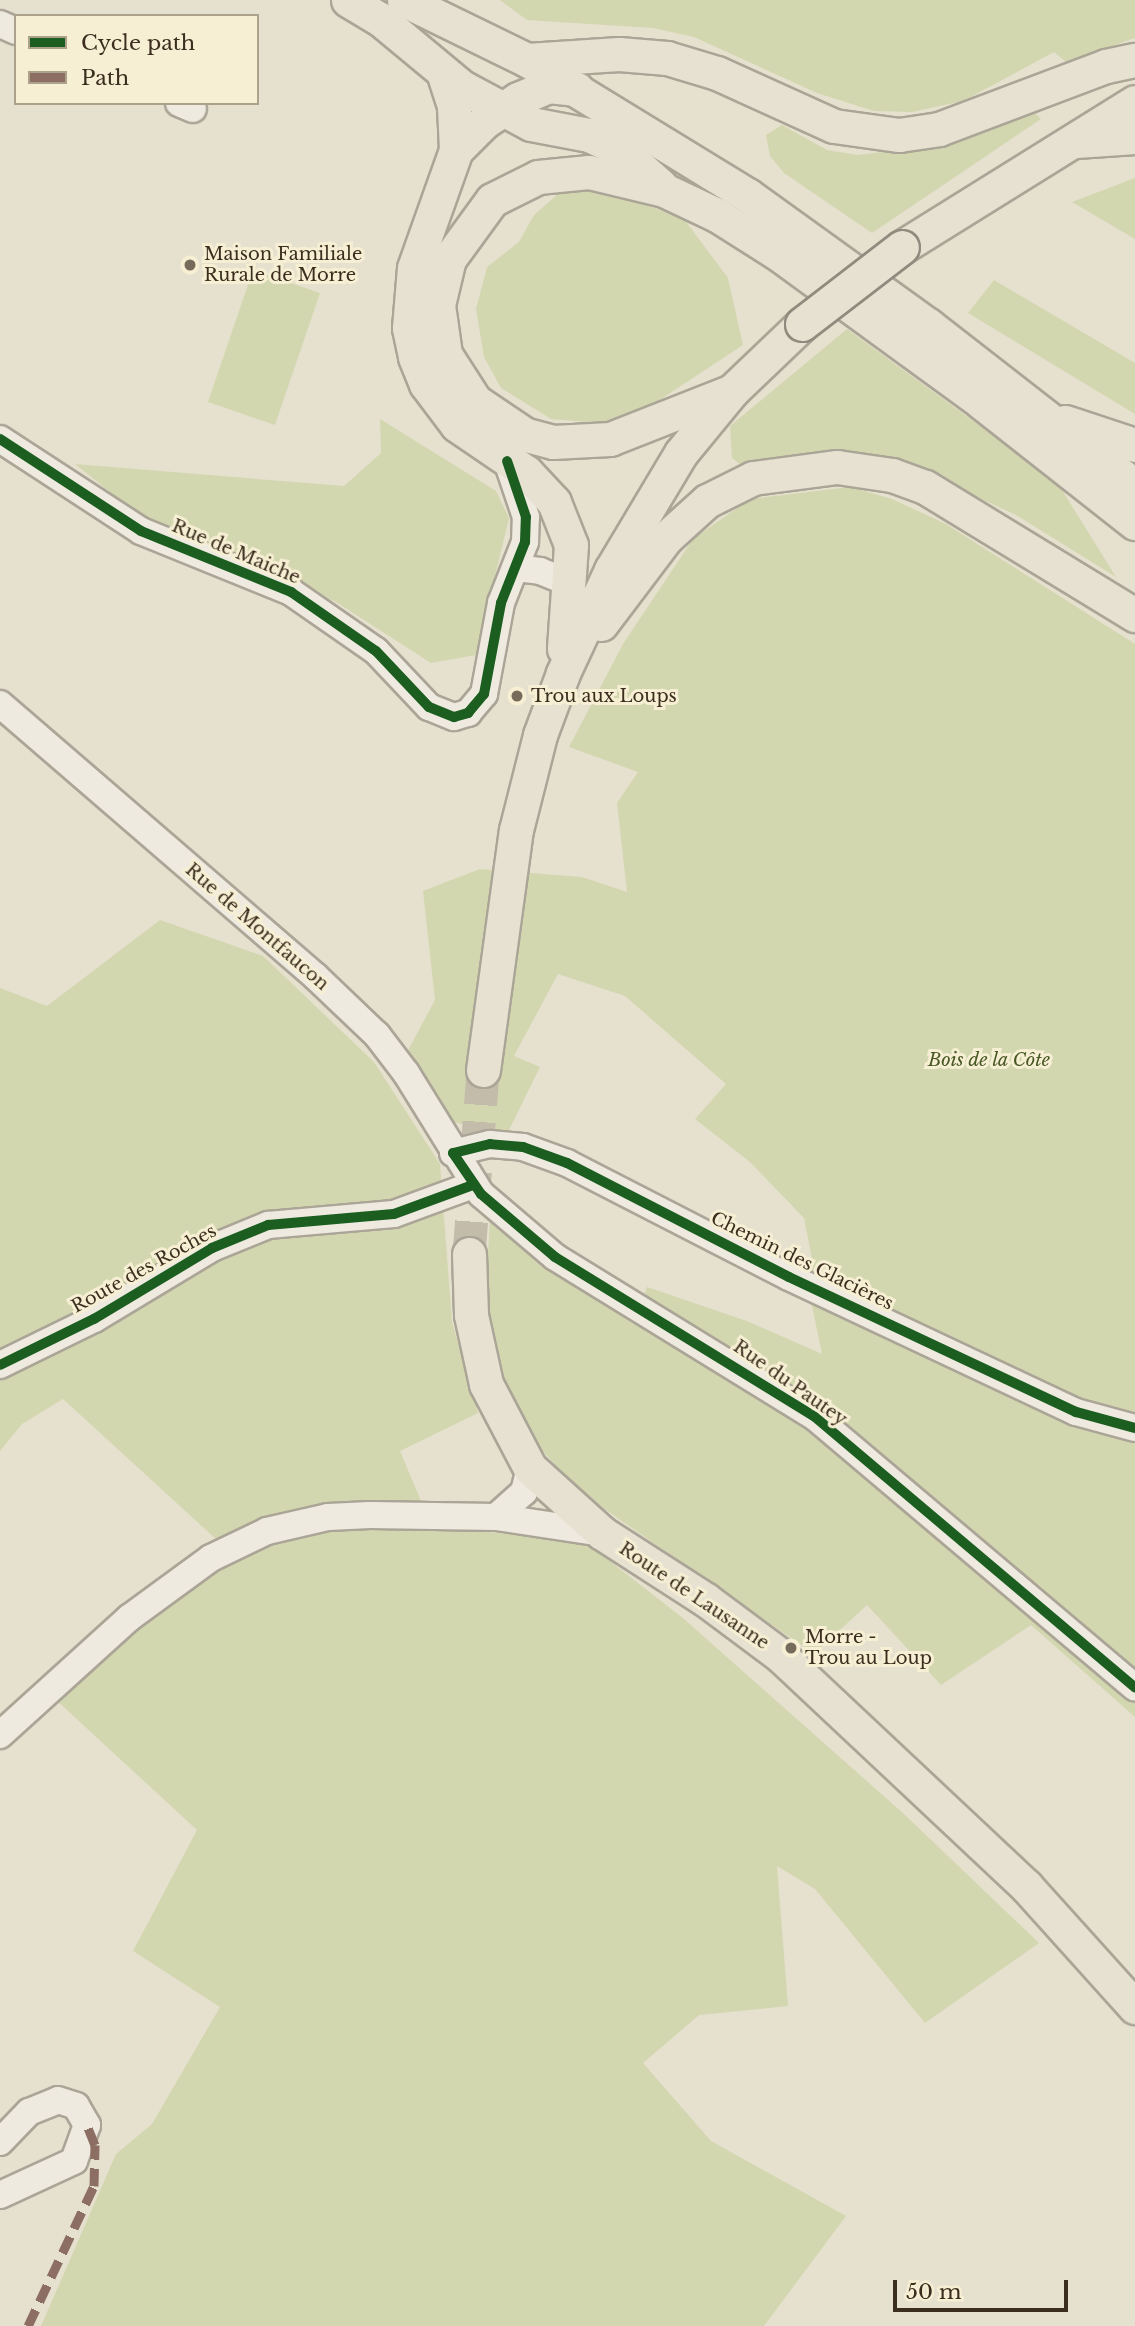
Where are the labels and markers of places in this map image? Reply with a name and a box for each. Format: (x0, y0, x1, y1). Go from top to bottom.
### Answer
place label: Maison Familiale Rurale de Morre (204, 244, 362, 286)
marker: Maison Familiale Rurale de Morre (182, 257, 198, 273)
place label: Trou aux Loups (531, 685, 677, 707)
marker: Trou aux Loups (509, 688, 525, 704)
place label: Morre - Trou au Loup (805, 1627, 932, 1670)
marker: Morre - Trou au Loup (783, 1640, 799, 1656)

